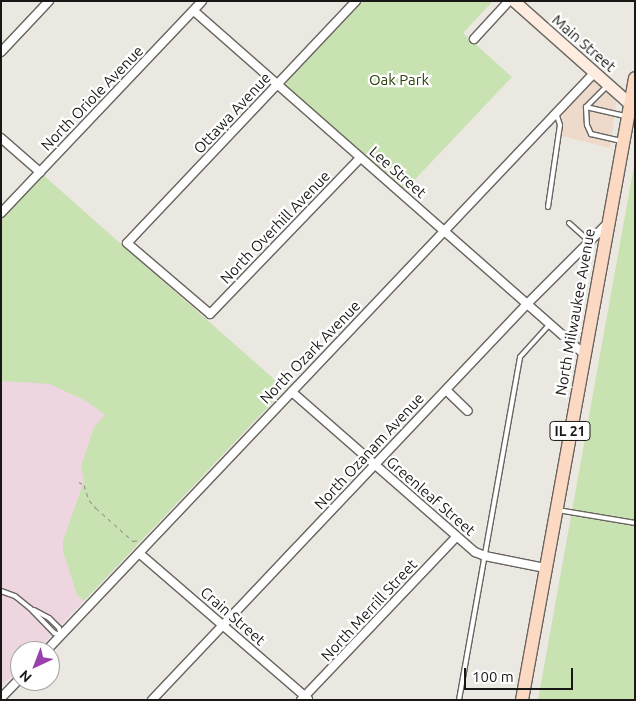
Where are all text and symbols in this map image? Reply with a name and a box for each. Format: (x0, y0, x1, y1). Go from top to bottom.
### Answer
street label: Main Street (549, 11, 619, 75)
street label: North Oriole Avenue (37, 42, 147, 154)
street label: Ottawa Avenue (190, 69, 274, 157)
park label: Oak Park (369, 71, 429, 89)
street label: Lee Street (366, 142, 430, 202)
street label: North Overhill Avenue (216, 167, 334, 287)
street label: North Milwaukee Avenue (551, 227, 599, 397)
street label: North Ozark Avenue (256, 297, 364, 407)
street label: North Ozanam Avenue (310, 389, 428, 513)
road number: IL 21 (549, 420, 591, 442)
street label: Greenleaf Street (383, 453, 479, 539)
street label: North Merrill Street (317, 555, 421, 665)
street label: Crain Street (197, 583, 269, 649)
north arrow (10, 641, 60, 691)
scale bar (466, 658, 575, 690)
text: N (16, 667, 35, 686)
text: 100 m (472, 668, 514, 685)

